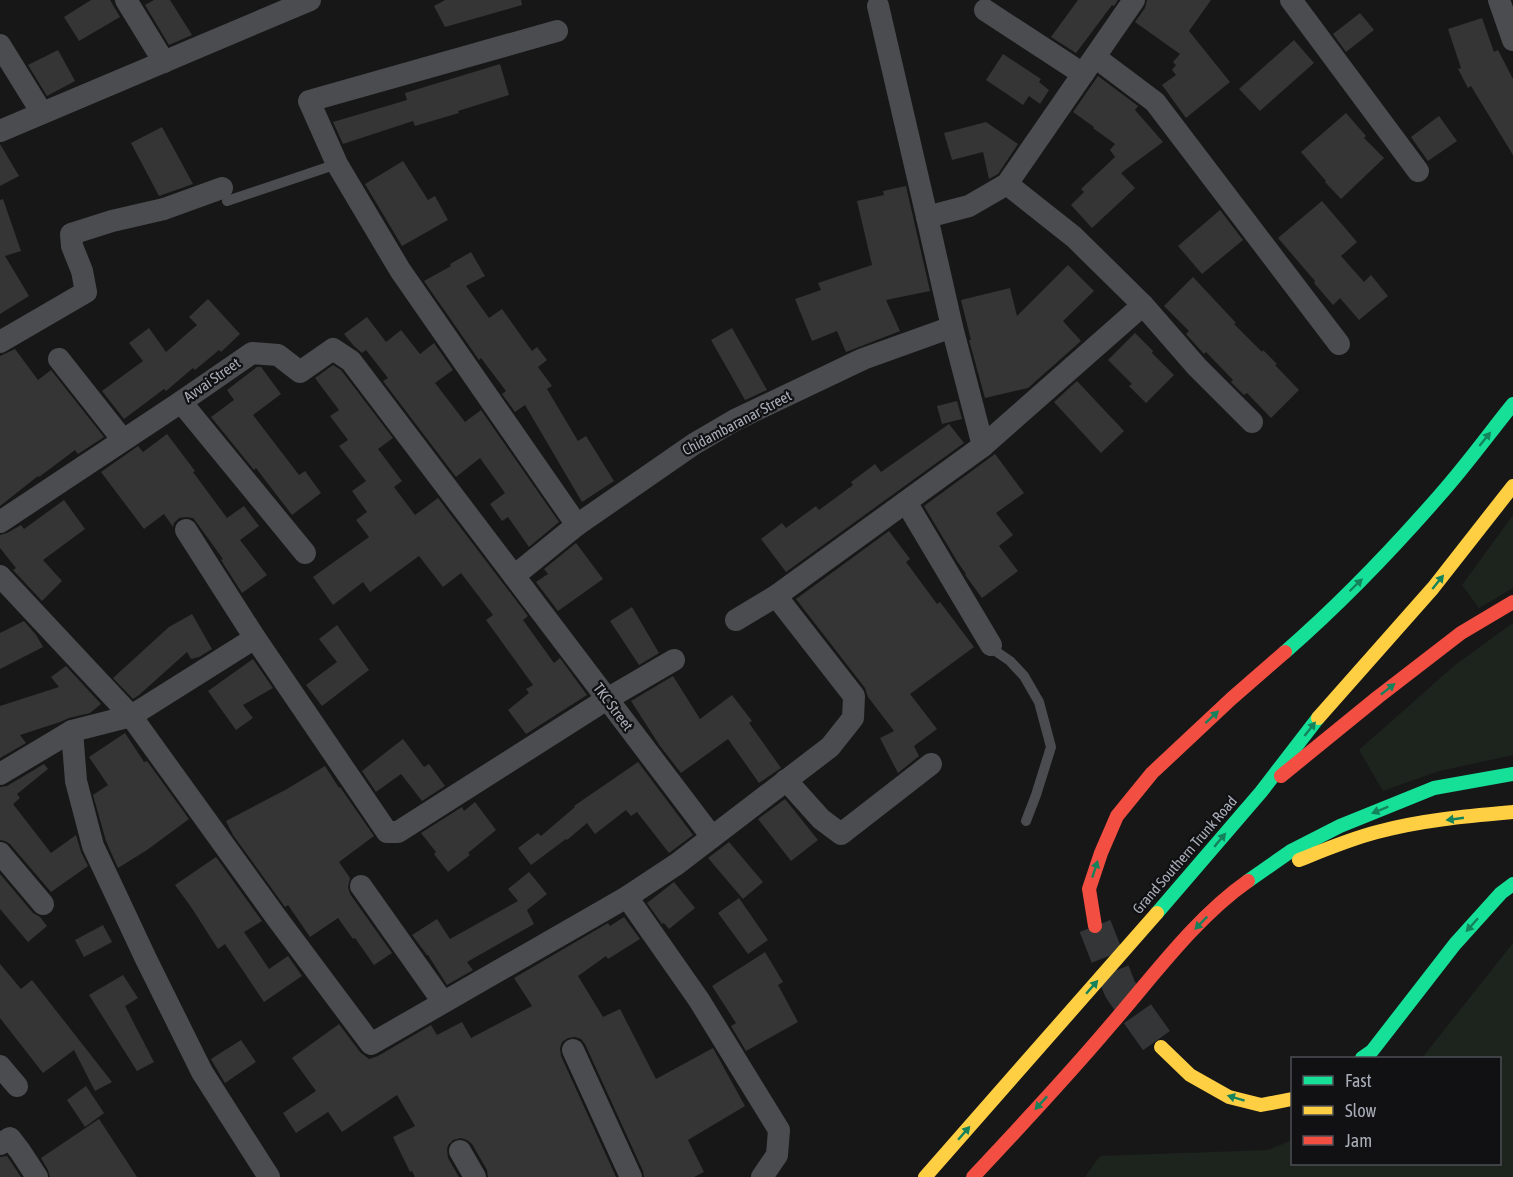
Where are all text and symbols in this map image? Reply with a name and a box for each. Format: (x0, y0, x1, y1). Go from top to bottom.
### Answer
street label: Avvai Street (180, 354, 243, 405)
street label: Chidambaranar Street (679, 387, 794, 459)
one-way arrow (1478, 432, 1490, 447)
one-way arrow (1431, 574, 1444, 590)
one-way arrow (1348, 578, 1363, 592)
street label: TKC Street (590, 680, 637, 734)
one-way arrow (1381, 684, 1396, 696)
one-way arrow (1204, 710, 1218, 724)
one-way arrow (1303, 721, 1316, 737)
street label: Grand Southern Trunk Road (1129, 792, 1240, 917)
one-way arrow (1370, 805, 1388, 815)
one-way arrow (1445, 814, 1464, 824)
one-way arrow (1213, 832, 1226, 848)
one-way arrow (1091, 860, 1101, 878)
one-way arrow (1194, 915, 1208, 929)
one-way arrow (1465, 918, 1479, 933)
one-way arrow (1085, 979, 1099, 994)
legend (1291, 1057, 1501, 1165)
text: Fast (1345, 1070, 1372, 1091)
one-way arrow (1227, 1093, 1245, 1102)
one-way arrow (1035, 1095, 1048, 1110)
text: Slow (1345, 1100, 1376, 1121)
one-way arrow (957, 1125, 970, 1141)
text: Jam (1345, 1130, 1372, 1151)

